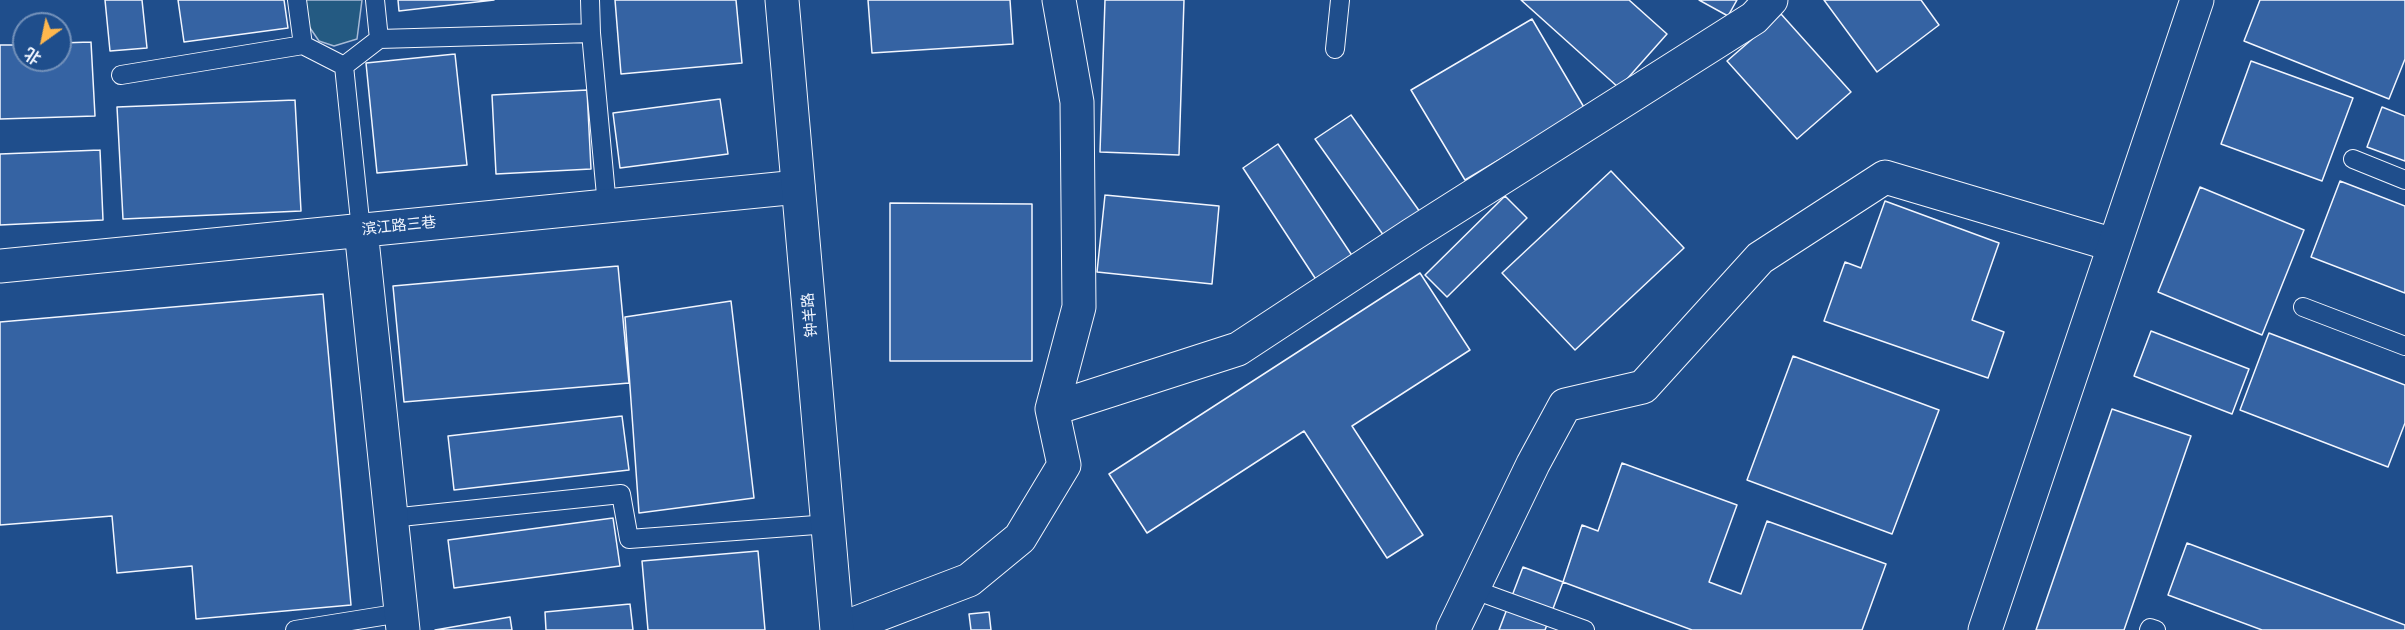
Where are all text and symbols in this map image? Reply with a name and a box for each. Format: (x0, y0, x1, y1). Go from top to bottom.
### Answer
north arrow (12, 12, 72, 72)
text: 北 (21, 44, 45, 68)
street label: 滨江路三巷 (361, 213, 437, 239)
street label: 钟羊路 (799, 292, 821, 338)

